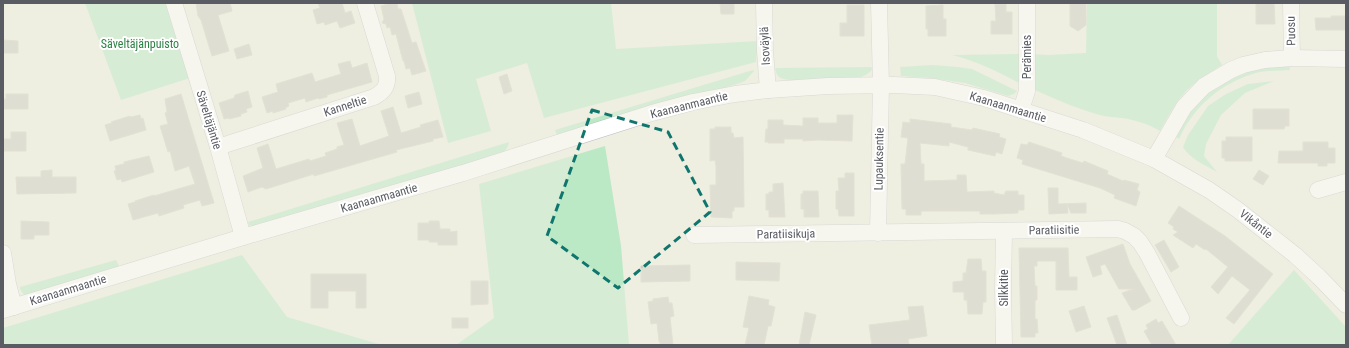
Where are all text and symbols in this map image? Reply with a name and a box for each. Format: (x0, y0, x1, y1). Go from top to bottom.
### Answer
street label: Puosu (1284, 16, 1298, 46)
street label: Isoväylä (757, 26, 773, 66)
street label: Perämies (1020, 35, 1034, 79)
park label: Säveltäjänpuisto (101, 37, 179, 51)
street label: Säveltäjäntie (193, 89, 225, 151)
street label: Kaanaanmaantie (649, 89, 730, 121)
street label: Kaanaanmaantie (968, 89, 1048, 125)
street label: Kanneltie (322, 92, 369, 119)
street label: Lupauksentie (871, 127, 887, 191)
street label: Kaanaanmaantie (339, 180, 419, 216)
street label: Vikåntie (1237, 207, 1276, 242)
street label: Paratiisitie (1029, 223, 1080, 237)
street label: Paratiisikuja (757, 226, 816, 242)
street label: Silkkitie (997, 269, 1011, 307)
street label: Kaanaanmaantie (28, 272, 108, 308)

